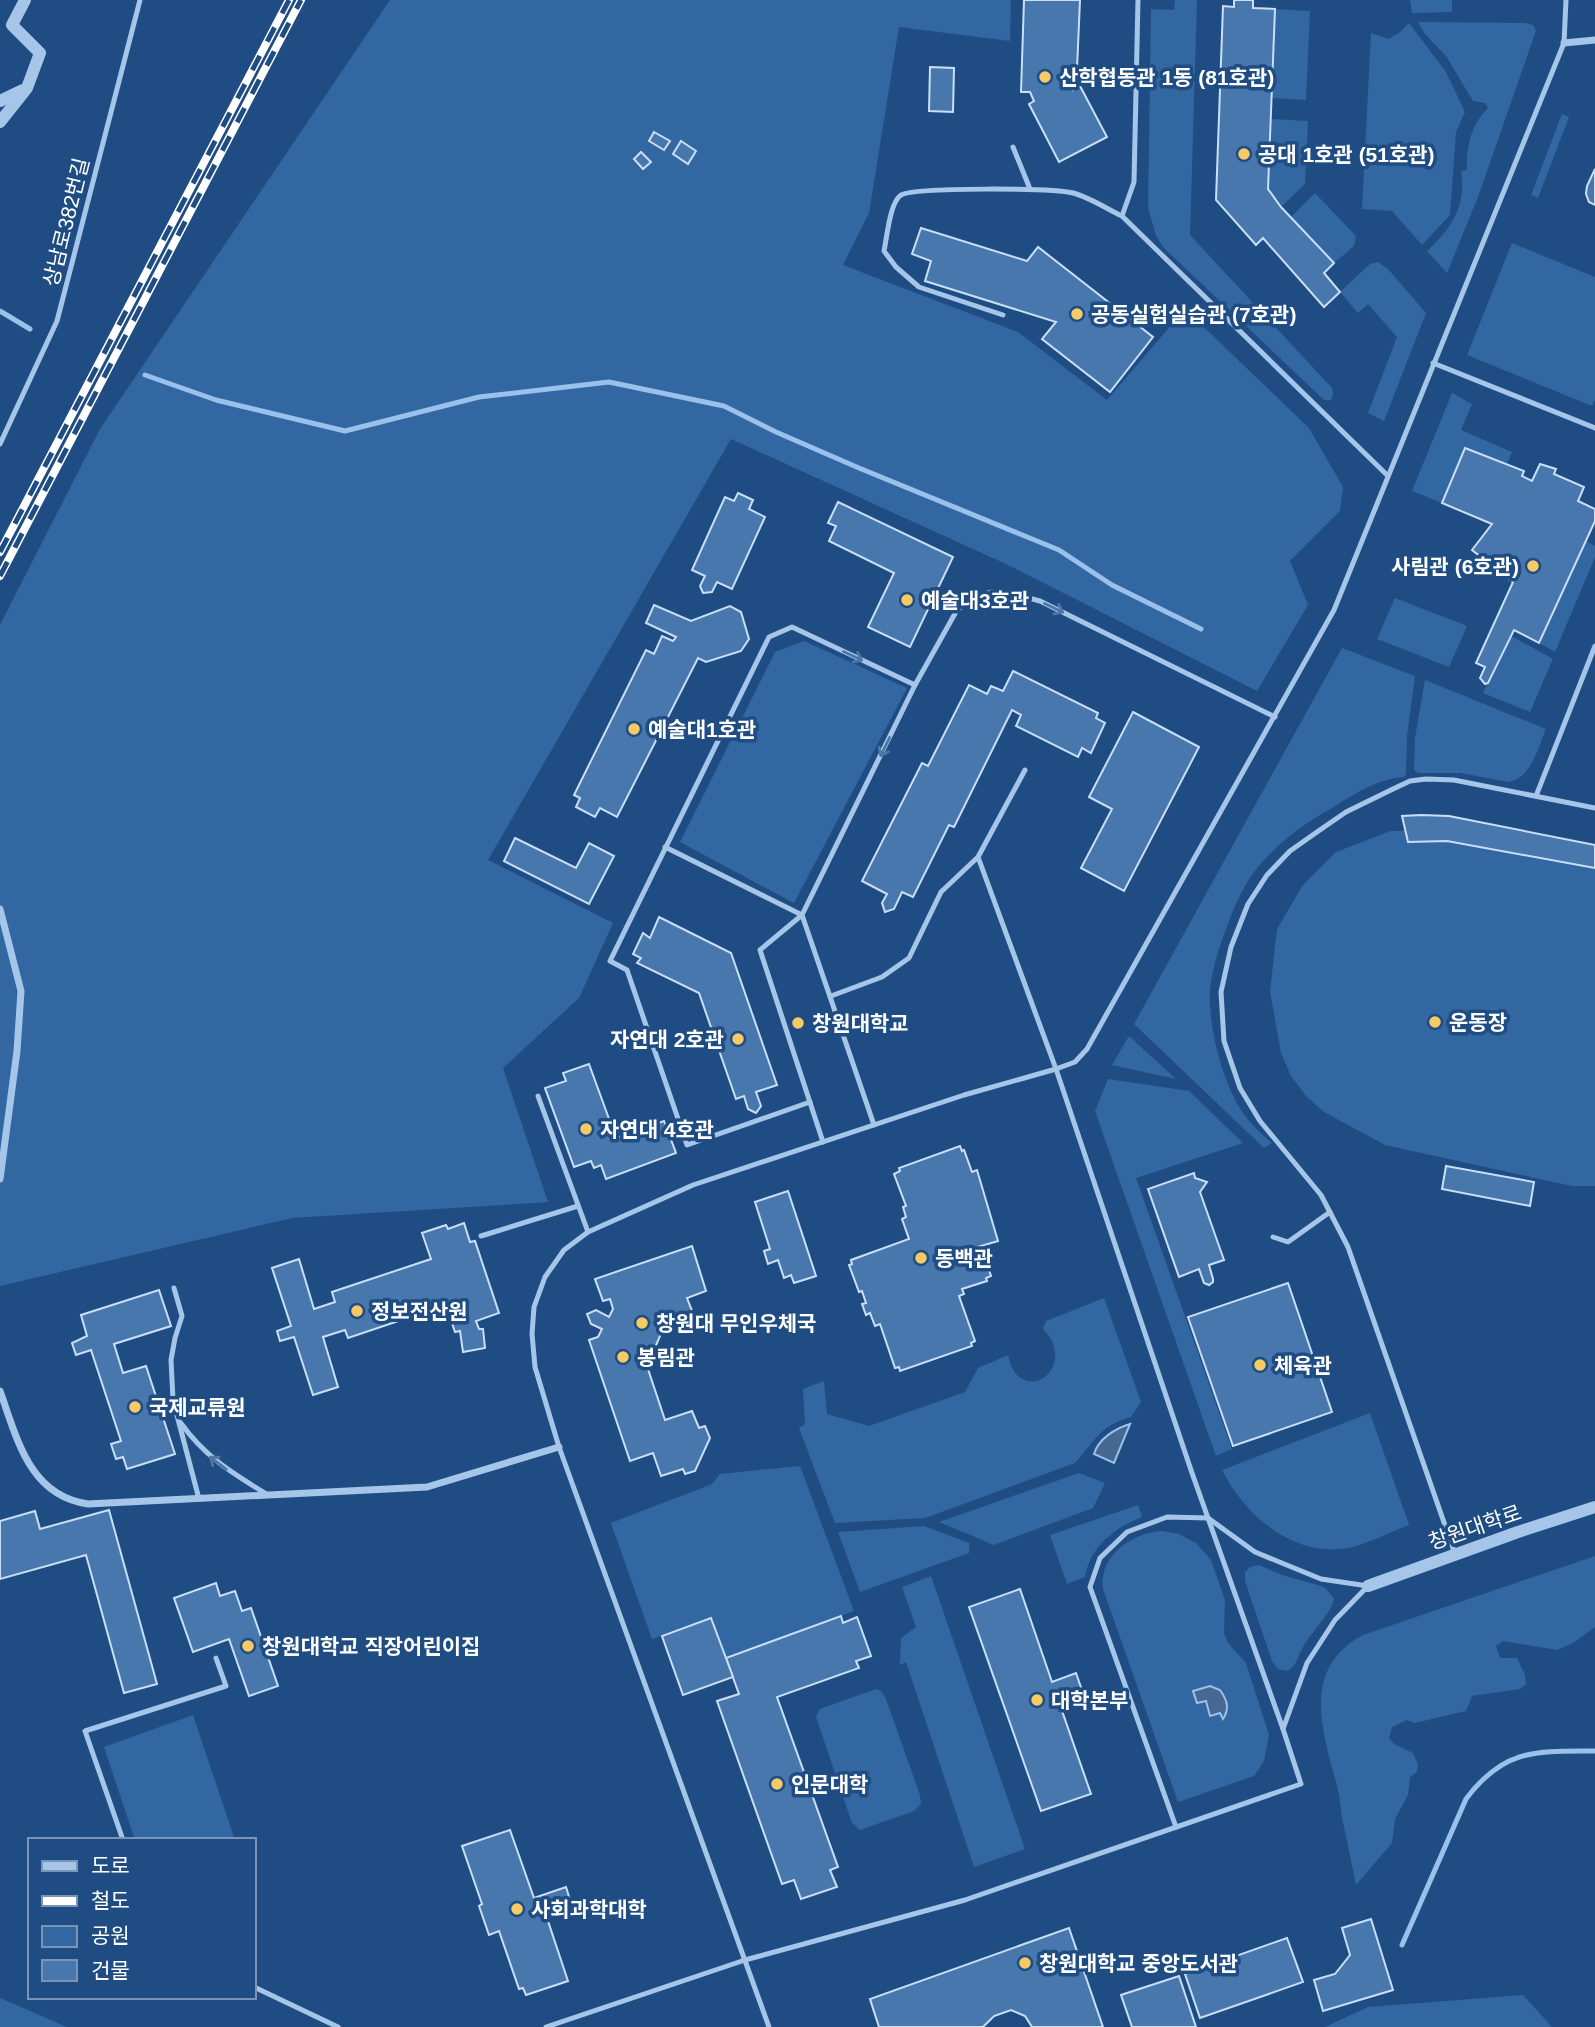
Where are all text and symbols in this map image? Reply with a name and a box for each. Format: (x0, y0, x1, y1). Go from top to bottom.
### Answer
place label: 산학협동관 1동 (81호관) (1059, 66, 1274, 89)
marker: 산학협동관 1동 (81호관) (1037, 69, 1053, 85)
place label: 공대 1호관 (51호관) (1258, 143, 1435, 166)
marker: 공대 1호관 (51호관) (1236, 146, 1252, 162)
street label: 상남로382번길 (39, 155, 93, 289)
place label: 공동실험실습관 (7호관) (1091, 303, 1296, 326)
marker: 공동실험실습관 (7호관) (1069, 306, 1085, 322)
place label: 사림관 (6호관) (1391, 555, 1519, 578)
marker: 사림관 (6호관) (1525, 558, 1541, 574)
place label: 예술대3호관 (921, 589, 1029, 612)
marker: 예술대3호관 (899, 592, 915, 608)
one-way arrow (1043, 602, 1064, 616)
one-way arrow (842, 650, 863, 664)
place label: 예술대1호관 (648, 718, 756, 741)
marker: 예술대1호관 (626, 721, 642, 737)
one-way arrow (878, 736, 891, 757)
place label: 운동장 (1449, 1011, 1507, 1034)
place label: 창원대학교 (812, 1012, 909, 1035)
marker: 운동장 (1427, 1014, 1443, 1030)
marker: 창원대학교 (790, 1015, 806, 1031)
place label: 자연대 2호관 (610, 1028, 724, 1051)
marker: 자연대 2호관 (730, 1031, 746, 1047)
place label: 자연대 4호관 (600, 1118, 714, 1141)
marker: 자연대 4호관 (578, 1121, 594, 1137)
place label: 동백관 (935, 1247, 993, 1270)
marker: 동백관 (913, 1250, 929, 1266)
place label: 정보전산원 (371, 1300, 468, 1323)
marker: 정보전산원 (349, 1303, 365, 1319)
place label: 창원대 무인우체국 (656, 1312, 816, 1335)
marker: 창원대 무인우체국 (634, 1315, 650, 1331)
place label: 봉림관 (637, 1346, 695, 1369)
marker: 봉림관 (615, 1349, 631, 1365)
place label: 체육관 (1274, 1354, 1332, 1377)
marker: 체육관 (1252, 1357, 1268, 1373)
place label: 국제교류원 (149, 1396, 246, 1419)
marker: 국제교류원 (127, 1399, 143, 1415)
one-way arrow (209, 1456, 227, 1471)
street label: 창원대학로 (1426, 1500, 1524, 1554)
place label: 창원대학교 직장어린이집 (262, 1635, 480, 1658)
marker: 창원대학교 직장어린이집 (240, 1638, 256, 1654)
place label: 대학본부 (1051, 1689, 1128, 1712)
marker: 대학본부 (1029, 1692, 1045, 1708)
place label: 인문대학 (791, 1773, 868, 1796)
marker: 인문대학 (769, 1776, 785, 1792)
legend (28, 1838, 256, 1999)
text: 도로 (91, 1854, 130, 1877)
text: 철도 (91, 1889, 130, 1912)
place label: 사회과학대학 (531, 1898, 647, 1921)
marker: 사회과학대학 (509, 1901, 525, 1917)
text: 공원 (91, 1924, 130, 1947)
place label: 창원대학교 중앙도서관 (1039, 1952, 1238, 1975)
marker: 창원대학교 중앙도서관 (1017, 1955, 1033, 1971)
text: 건물 (91, 1959, 130, 1982)

